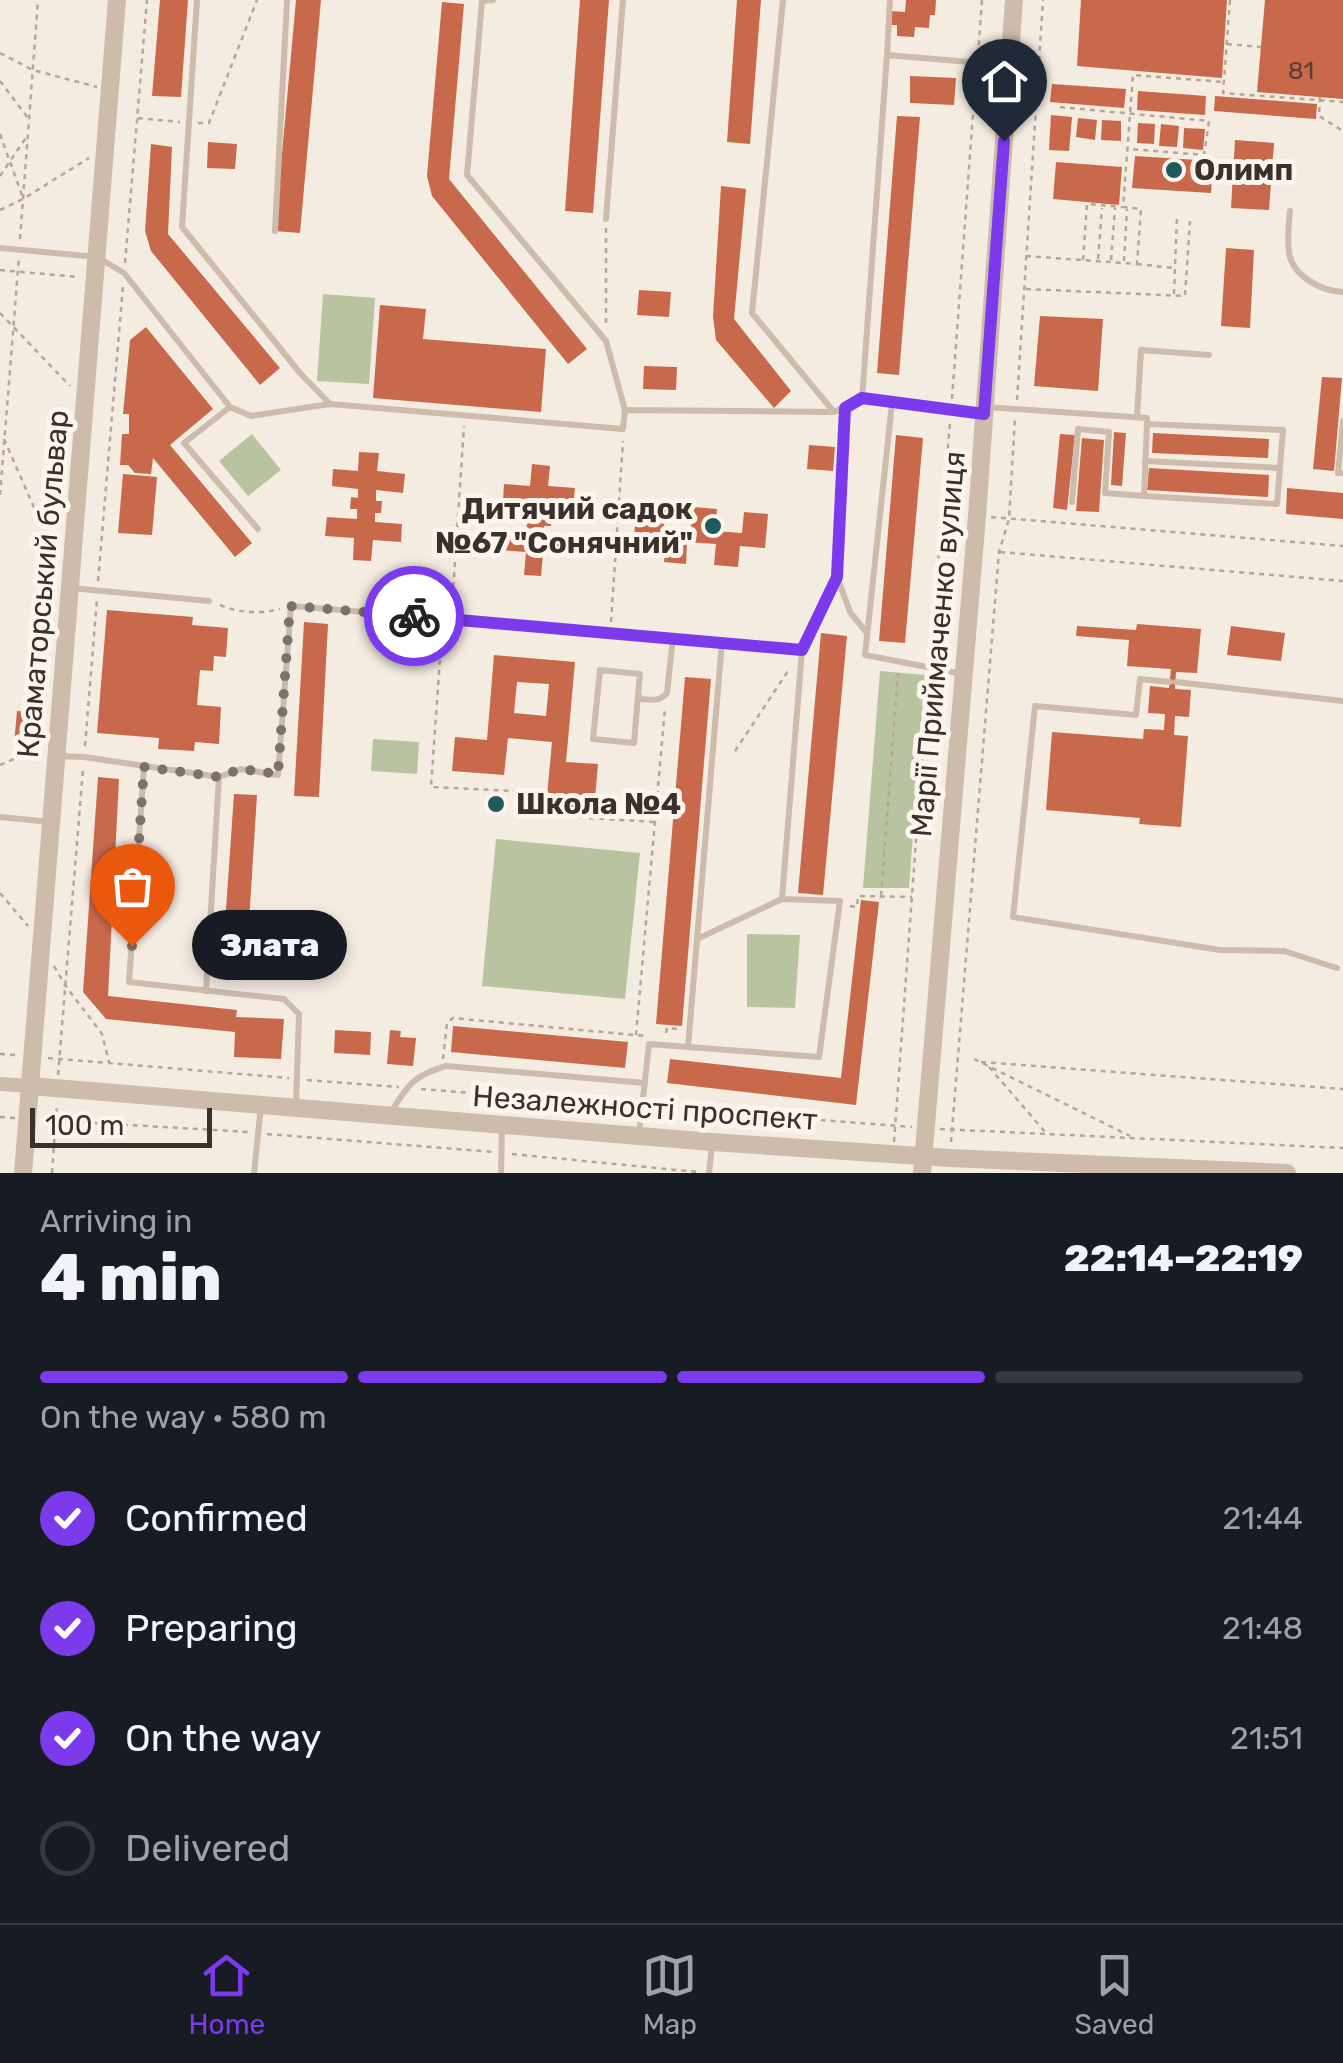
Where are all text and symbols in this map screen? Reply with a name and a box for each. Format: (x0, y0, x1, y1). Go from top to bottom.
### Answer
pin (962, 39, 1047, 142)
icon: home (977, 54, 1032, 109)
house number: 81 (1288, 56, 1314, 85)
place label: Олимп (1194, 152, 1294, 188)
marker: Олимп (1163, 159, 1185, 181)
street label: Краматорський бульвар (10, 408, 76, 760)
street label: Марії Приймаченко вулиця (903, 449, 973, 839)
place label: Дитячий садок №67 "Сонячний" (435, 491, 693, 561)
marker: Дитячий садок №67 "Сонячний" (702, 515, 724, 537)
courier (364, 566, 464, 666)
icon: bike (387, 589, 442, 644)
place label: Школа №4 (516, 786, 681, 822)
marker: Школа №4 (485, 793, 507, 815)
pin (90, 844, 175, 947)
icon: bag (105, 859, 160, 914)
callout: Злата (192, 911, 347, 981)
text: Злата (220, 926, 319, 964)
street label: Незалежності проспект (471, 1078, 819, 1138)
scale bar (30, 1103, 212, 1148)
text: 100 m (45, 1109, 124, 1142)
text: Arriving in (40, 1202, 192, 1240)
text: 22:14–22:19 (1064, 1235, 1303, 1281)
text: 4 min (40, 1239, 222, 1316)
text: On the way · 580 m (40, 1398, 327, 1436)
icon: check (40, 1491, 95, 1546)
text: Confirmed (125, 1495, 308, 1541)
text: 21:44 (1223, 1499, 1303, 1537)
icon: check (40, 1601, 95, 1656)
text: Preparing (125, 1605, 298, 1651)
text: 21:48 (1222, 1609, 1303, 1647)
icon: check (40, 1711, 95, 1766)
text: On the way (125, 1715, 321, 1761)
text: 21:51 (1230, 1719, 1303, 1757)
text: Delivered (125, 1825, 290, 1871)
tab: Home (189, 1948, 265, 2041)
tab: Map (642, 1948, 697, 2041)
tab: Saved (1074, 1948, 1154, 2041)

